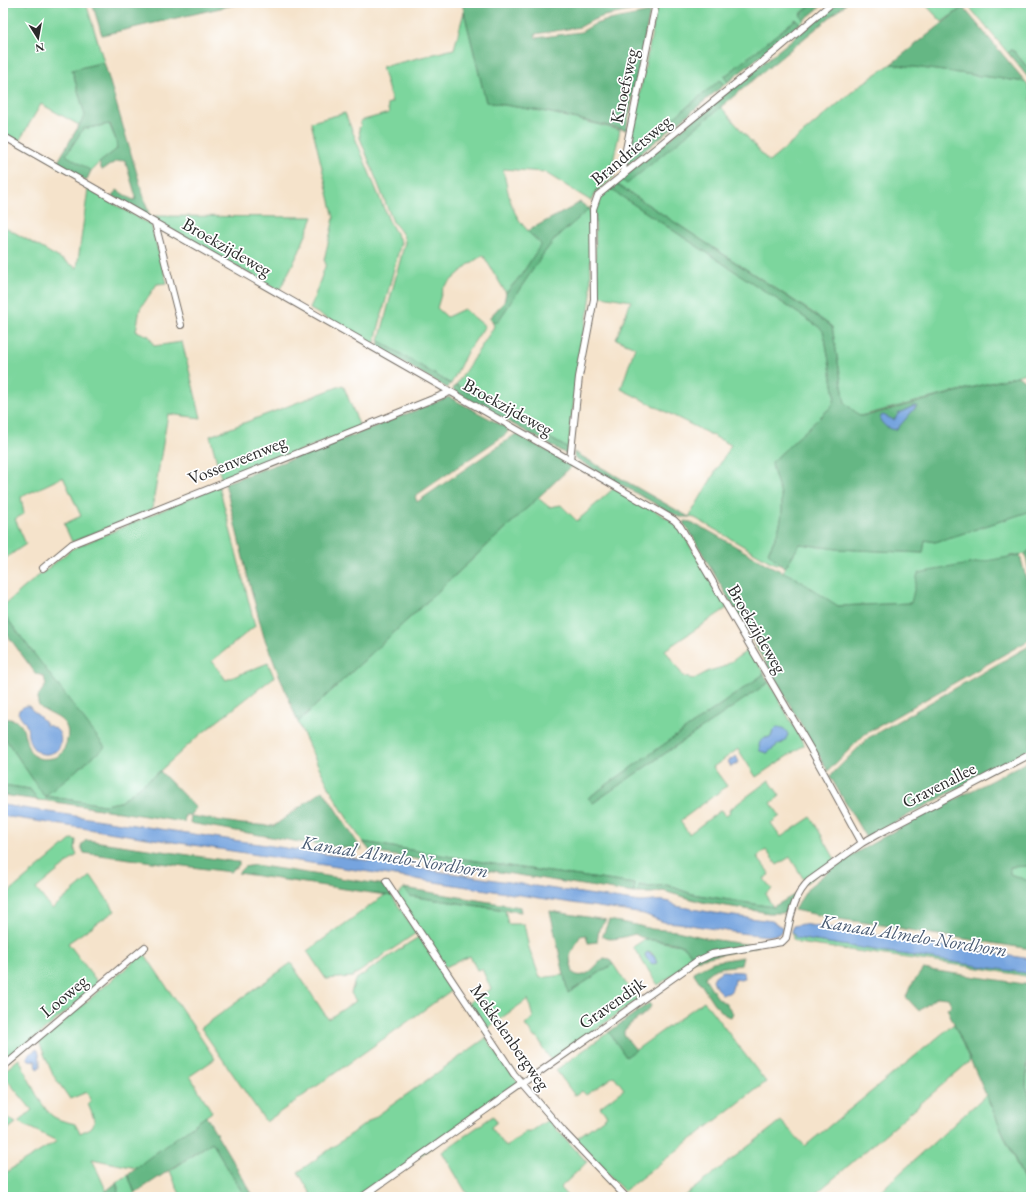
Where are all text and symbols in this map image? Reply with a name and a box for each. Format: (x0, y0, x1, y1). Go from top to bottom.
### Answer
north arrow (18, 18, 58, 58)
text: N (34, 40, 46, 56)
street label: Knoefsweg (604, 46, 643, 125)
street label: Brandrietsweg (586, 109, 676, 190)
street label: Broekzijdeweg (179, 212, 276, 281)
street label: Broekzijdeweg (459, 372, 557, 441)
street label: Vossenveenweg (184, 429, 289, 490)
street label: Broekzijdeweg (723, 580, 792, 678)
street label: Gravenallee (898, 756, 979, 813)
water label: Kanaal Almelo-Nordhorn (299, 829, 490, 884)
water label: Kanaal Almelo-Nordhorn (818, 908, 1009, 963)
street label: Looweg (35, 969, 92, 1022)
street label: Gravendijk (574, 971, 650, 1034)
street label: Mekkelenbergweg (465, 979, 556, 1094)

